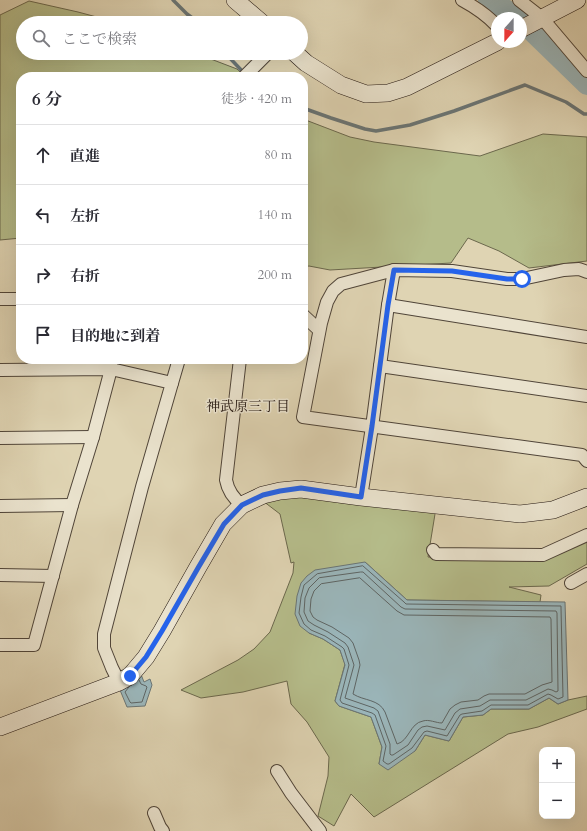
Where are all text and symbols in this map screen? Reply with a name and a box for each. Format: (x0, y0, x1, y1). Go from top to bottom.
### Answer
north arrow (491, 12, 527, 48)
search box (16, 16, 308, 60)
icon: search (30, 27, 52, 49)
text: ここで検索 (62, 29, 137, 49)
text: 6 分 (32, 88, 62, 111)
text: 徒歩 · 420 m (221, 90, 292, 108)
icon: ahead (32, 144, 54, 166)
text: 直進 (70, 146, 100, 166)
text: 80 m (264, 146, 292, 164)
icon: left (32, 204, 54, 226)
text: 左折 (70, 206, 100, 226)
text: 140 m (258, 206, 292, 224)
icon: right (32, 264, 54, 286)
text: 右折 (70, 266, 100, 286)
text: 200 m (258, 266, 292, 284)
route start (513, 270, 531, 288)
icon: arrive (32, 324, 54, 346)
text: 目的地に到着 (70, 326, 160, 346)
district label: 神武原三丁目 (206, 397, 290, 416)
route end (121, 667, 139, 685)
map controls (539, 747, 575, 819)
button: + (539, 747, 575, 783)
button: − (539, 783, 575, 819)

